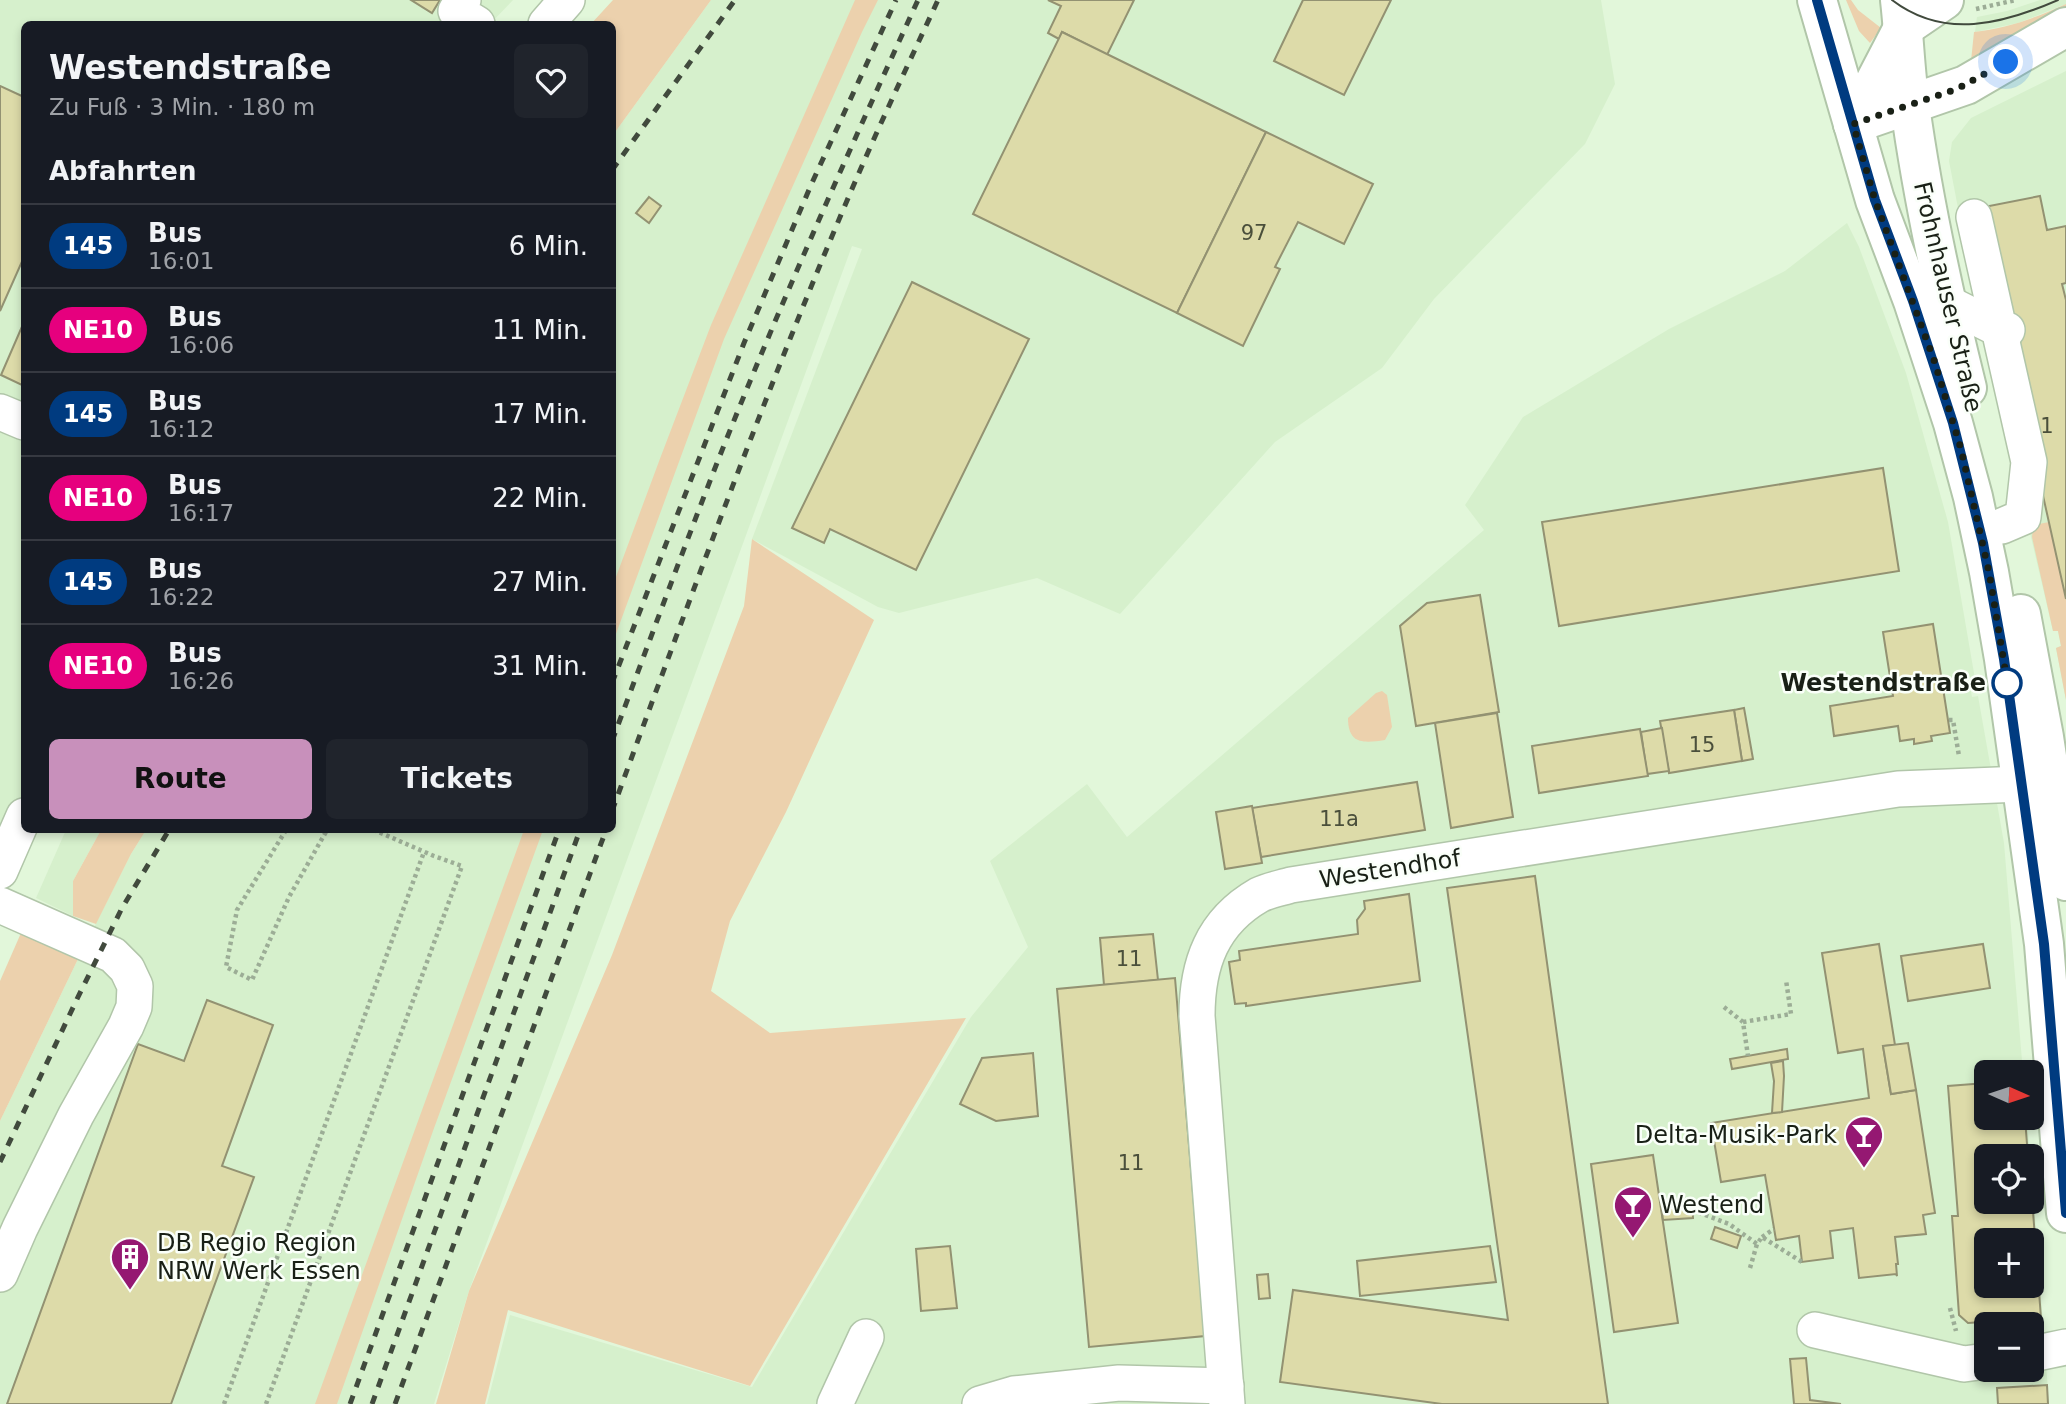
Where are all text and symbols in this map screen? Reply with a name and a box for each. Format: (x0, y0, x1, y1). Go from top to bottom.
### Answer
button: heart (514, 44, 588, 118)
your location (1988, 44, 2023, 79)
text: Westendstraße (49, 48, 332, 87)
text: Zu Fuß · 3 Min. · 180 m (49, 94, 315, 120)
text: Abfahrten (49, 156, 197, 186)
street label: Frohnhauser Straße (1908, 179, 1988, 415)
text: Bus (148, 218, 202, 248)
house number: 97 (1241, 221, 1267, 245)
text: 6 Min. (509, 231, 588, 261)
text: 145 (63, 232, 113, 260)
text: 16:01 (148, 248, 214, 274)
text: Bus (168, 302, 222, 332)
text: 11 Min. (492, 315, 588, 345)
text: NE10 (63, 316, 133, 344)
text: 16:06 (168, 332, 234, 358)
text: Bus (148, 386, 202, 416)
text: 17 Min. (492, 399, 588, 429)
text: 145 (63, 400, 113, 428)
house number: 1 (2040, 414, 2054, 438)
text: 16:12 (148, 416, 214, 442)
text: Bus (168, 470, 222, 500)
text: 22 Min. (492, 483, 588, 513)
text: NE10 (63, 484, 133, 512)
text: 16:17 (168, 500, 234, 526)
text: Bus (148, 554, 202, 584)
text: 27 Min. (492, 567, 588, 597)
text: 145 (63, 568, 113, 596)
text: 16:22 (148, 584, 214, 610)
text: Bus (168, 638, 222, 668)
text: 31 Min. (492, 651, 588, 681)
text: NE10 (63, 652, 133, 680)
text: 16:26 (168, 668, 234, 694)
marker: Westendstraße (1992, 668, 2022, 698)
place label: Westendstraße (1780, 669, 1986, 697)
house number: 15 (1689, 733, 1715, 757)
button: Route (49, 739, 312, 819)
button: Tickets (326, 739, 588, 819)
house number: 11a (1319, 807, 1359, 831)
street label: Westendhof (1317, 844, 1463, 894)
house number: 11 (1116, 947, 1142, 971)
north arrow (1974, 1060, 2044, 1130)
map controls (1974, 1060, 2044, 1382)
bar icon: Delta-Musik-Park (1843, 1114, 1885, 1169)
place label: Delta-Musik-Park (1635, 1121, 1837, 1149)
button: locate (1974, 1144, 2044, 1214)
house number: 11 (1118, 1151, 1144, 1175)
bar icon: Westend (1612, 1184, 1654, 1239)
place label: Westend (1660, 1191, 1764, 1219)
button: + (1974, 1228, 2044, 1298)
place label: DB Regio Region NRW Werk Essen (157, 1229, 361, 1285)
building icon: DB Regio Region NRW Werk Essen (109, 1236, 151, 1291)
button: − (1974, 1312, 2044, 1382)

